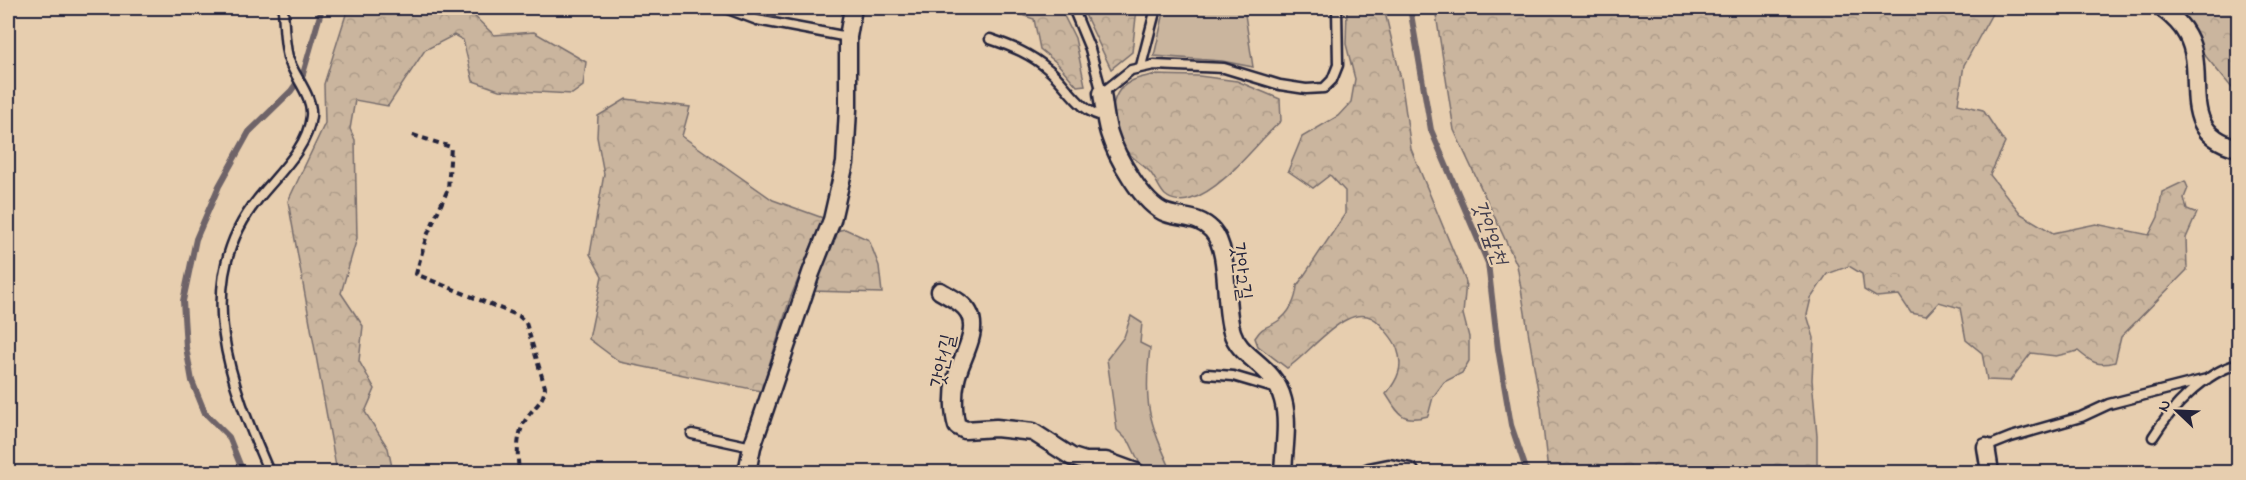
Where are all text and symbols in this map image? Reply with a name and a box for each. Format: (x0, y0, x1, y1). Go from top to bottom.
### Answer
water label: 갓안앞천 (1462, 196, 1514, 272)
street label: 갓안2길 (1221, 240, 1258, 302)
street label: 갓안1길 (925, 332, 964, 391)
north arrow (2147, 381, 2207, 441)
text: N (2152, 396, 2178, 416)

